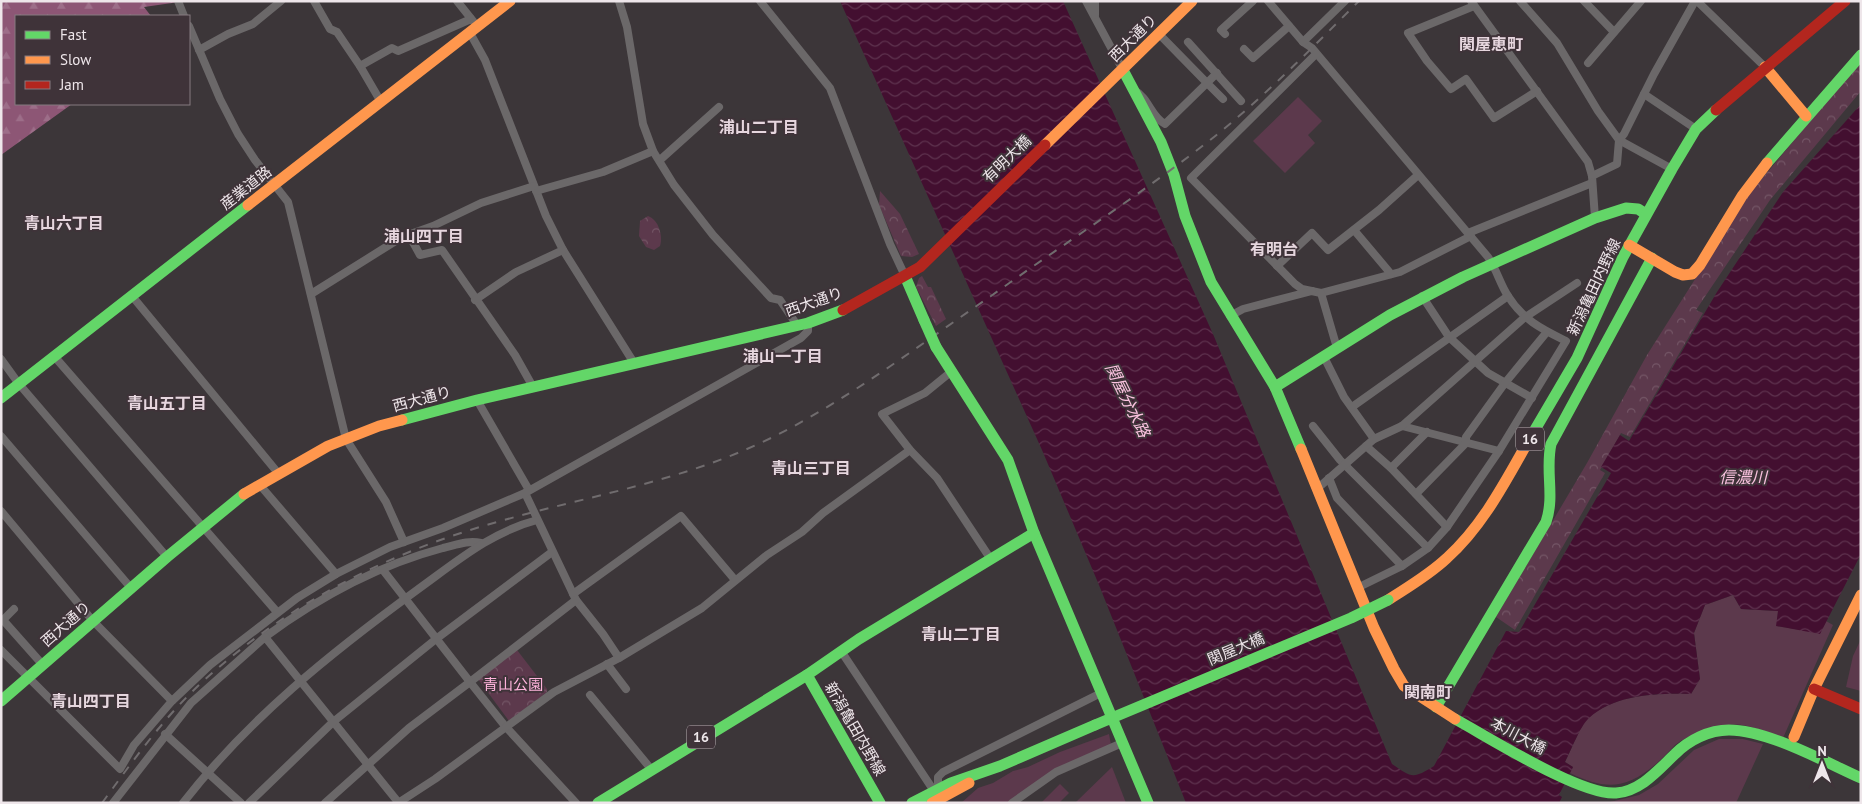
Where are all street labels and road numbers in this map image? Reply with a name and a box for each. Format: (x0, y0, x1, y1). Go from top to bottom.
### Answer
street label: 西大通り (1105, 10, 1161, 66)
street label: 有明大橋 (978, 131, 1035, 186)
street label: 産業道路 (216, 162, 275, 214)
street label: 新潟亀田内野線 (1563, 235, 1624, 338)
street label: 西大通り (782, 283, 845, 320)
street label: 西大通り (390, 382, 453, 415)
road number: 16 (1516, 428, 1544, 450)
street label: 西大通り (37, 597, 95, 650)
street label: 関屋大橋 (1204, 628, 1267, 669)
street label: 新潟亀田内野線 (821, 679, 890, 779)
street label: 本川大橋 (1487, 713, 1549, 758)
road number: 16 (687, 726, 715, 749)

